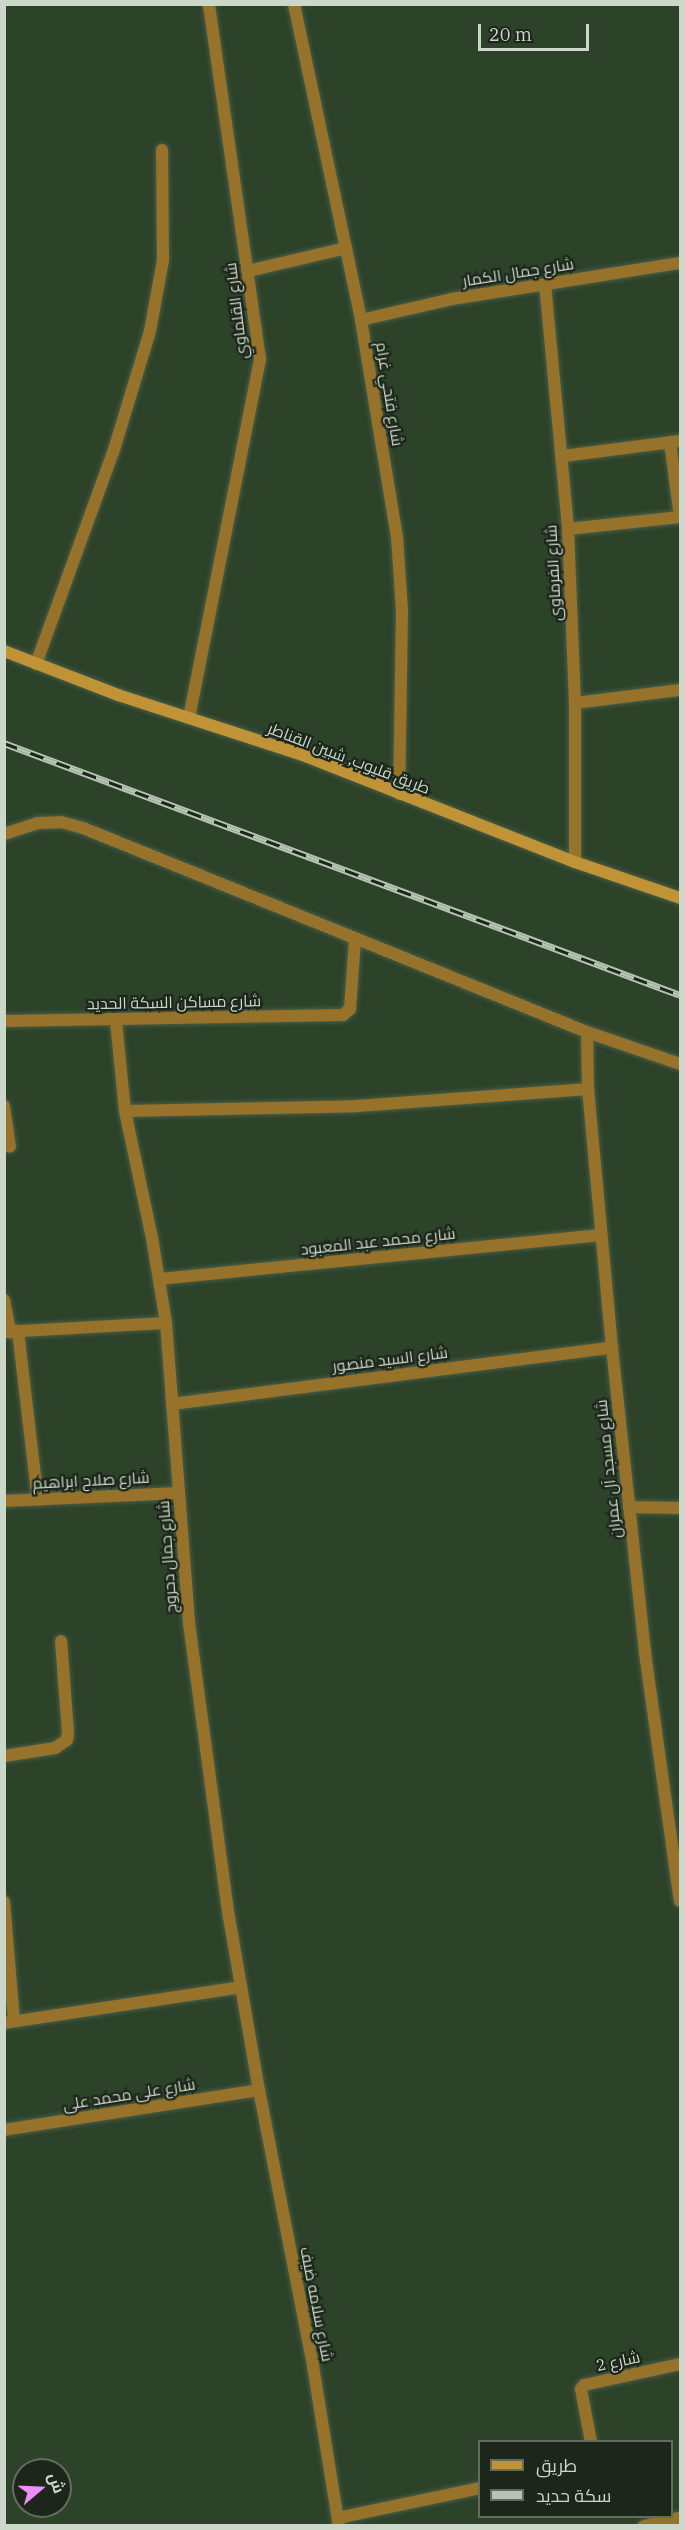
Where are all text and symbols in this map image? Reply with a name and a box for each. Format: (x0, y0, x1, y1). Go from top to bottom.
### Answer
scale bar (481, 12, 592, 50)
text: 20 m (489, 23, 532, 46)
street label: شارع جمال الكمار (461, 254, 575, 290)
street label: شارع القلماوي (221, 262, 251, 360)
street label: شارع فتحي غرام (372, 341, 408, 447)
street label: شارع الفرماوى (541, 524, 565, 622)
street label: طريق قليوب, شبين القناطر (265, 718, 433, 798)
street label: شارع مساكن السكة الحديد (87, 991, 261, 1013)
street label: شارع محمد عبد المعبود (300, 1223, 456, 1259)
street label: شارع السيد منصور (331, 1342, 449, 1376)
street label: شارع مسجد آل عمران (591, 1399, 625, 1539)
street label: شارع صلاح ابراهيم (32, 1467, 150, 1493)
street label: شارع جمال دحروج (153, 1500, 181, 1614)
street label: شارع على محمد على (61, 2074, 197, 2114)
street label: شارع سلامه ضيف (296, 2245, 338, 2363)
street label: شارع 2 (594, 2347, 642, 2375)
legend (478, 2440, 673, 2518)
text: طريق (536, 2454, 577, 2477)
north arrow (12, 2458, 72, 2518)
text: ش (44, 2470, 70, 2496)
text: سكة حديد (536, 2484, 611, 2507)

